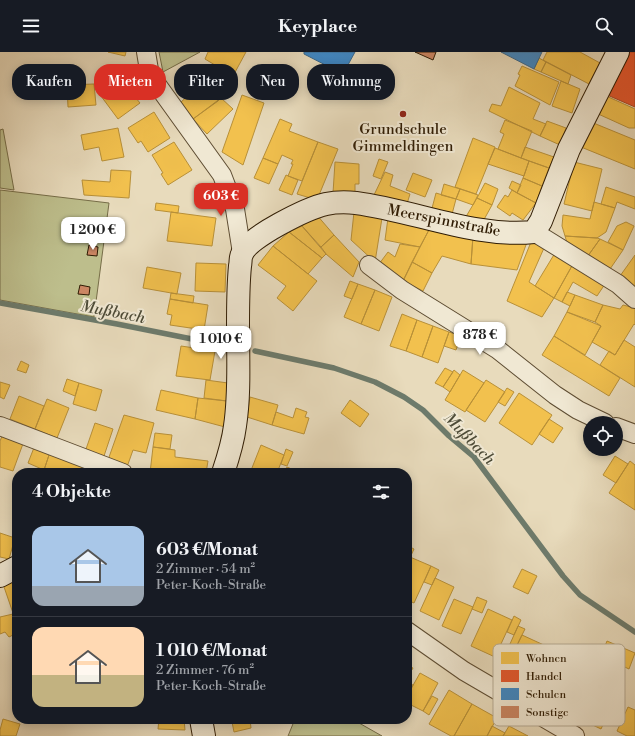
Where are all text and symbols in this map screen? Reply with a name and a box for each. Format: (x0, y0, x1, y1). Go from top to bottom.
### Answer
icon: menu (20, 15, 42, 37)
text: Keyplace (278, 15, 357, 38)
icon: search (593, 15, 615, 37)
chip: Kaufen (12, 64, 86, 100)
chip: Mieten (94, 64, 166, 100)
chip: Filter (174, 64, 238, 100)
chip: Neu (246, 64, 299, 100)
chip: Wohnung (307, 64, 395, 100)
marker: Grundschule Gimmeldingen (398, 109, 408, 119)
place label: Grundschule Gimmeldingen (353, 120, 453, 156)
pin: 603 € (193, 183, 249, 217)
text: 603 € (203, 188, 239, 204)
street label: Meerspinnstraße (386, 200, 502, 241)
pin: 1 200 € (56, 217, 130, 251)
text: 1 200 € (70, 222, 116, 238)
water label: Mußbach (79, 296, 147, 328)
pin: 878 € (452, 322, 508, 356)
pin: 1 010 € (184, 326, 258, 360)
text: 878 € (463, 327, 497, 343)
text: 1 010 € (199, 331, 243, 347)
water label: Mußbach (439, 408, 499, 469)
map controls (583, 416, 623, 456)
button: locate (583, 416, 623, 456)
text: 4 Objekte (32, 481, 111, 503)
icon: filters (370, 481, 392, 503)
text: 603 €/Monat (156, 539, 258, 561)
icon: home (64, 542, 112, 590)
text: 2 Zimmer · 54 m² (156, 561, 255, 577)
text: Peter-Koch-Straße (156, 577, 266, 593)
text: 1 010 €/Monat (156, 640, 267, 662)
icon: home (64, 643, 112, 691)
legend (493, 644, 625, 726)
text: Wohnen (525, 652, 567, 666)
text: 2 Zimmer · 76 m² (156, 662, 254, 678)
text: Handel (526, 670, 563, 684)
text: Peter-Koch-Straße (156, 678, 266, 694)
text: Schulen (526, 688, 566, 702)
text: Sonstige (526, 706, 569, 720)

